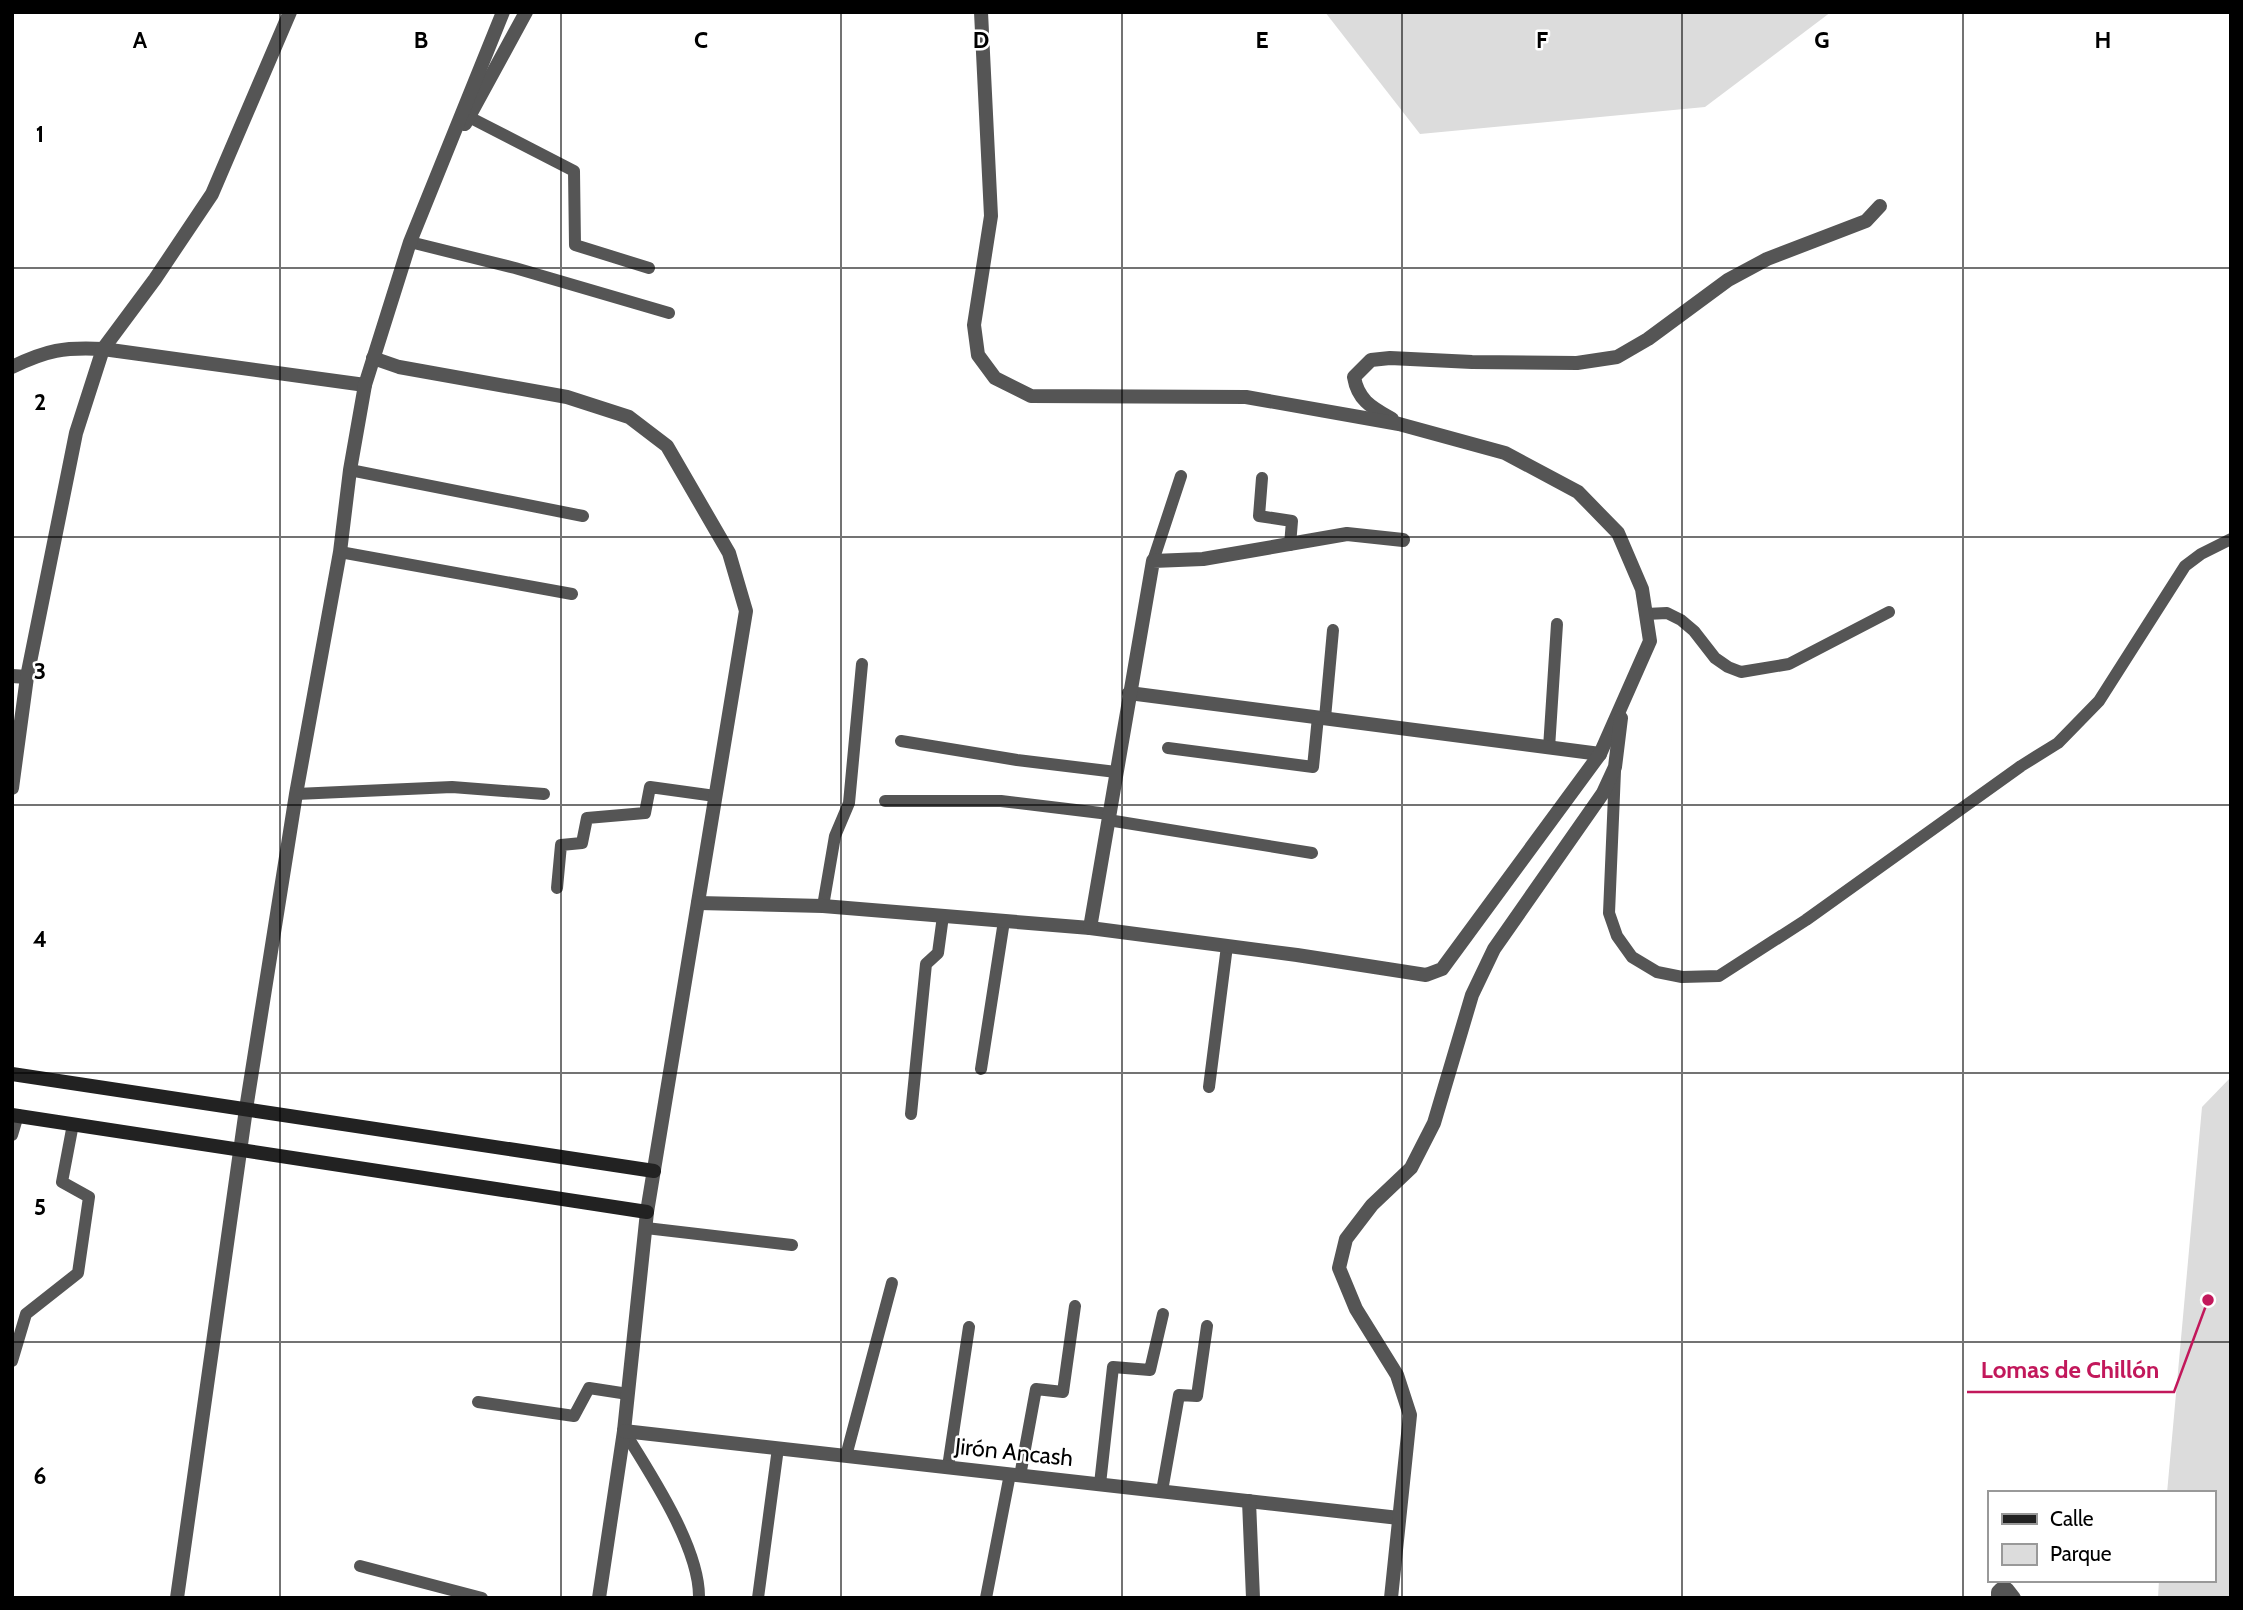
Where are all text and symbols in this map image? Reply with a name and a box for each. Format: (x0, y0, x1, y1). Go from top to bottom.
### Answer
text: A (133, 26, 148, 54)
text: B (414, 26, 428, 54)
text: C (694, 26, 708, 54)
text: D (973, 26, 989, 54)
text: E (1255, 26, 1269, 54)
text: F (1536, 26, 1548, 54)
text: G (1814, 26, 1830, 54)
text: H (2095, 26, 2111, 54)
text: 1 (36, 120, 44, 148)
text: 2 (34, 388, 46, 416)
text: 3 (34, 657, 46, 685)
text: 4 (33, 925, 47, 953)
text: 5 (34, 1193, 46, 1221)
callout: Lomas de Chillón (1967, 1347, 2174, 1392)
text: Lomas de Chillón (1981, 1355, 2159, 1384)
street label: Jirón Ancash (953, 1432, 1074, 1472)
text: 6 (34, 1462, 46, 1490)
legend (1988, 1491, 2215, 1582)
text: Calle (2050, 1506, 2094, 1531)
text: Parque (2050, 1541, 2112, 1566)

